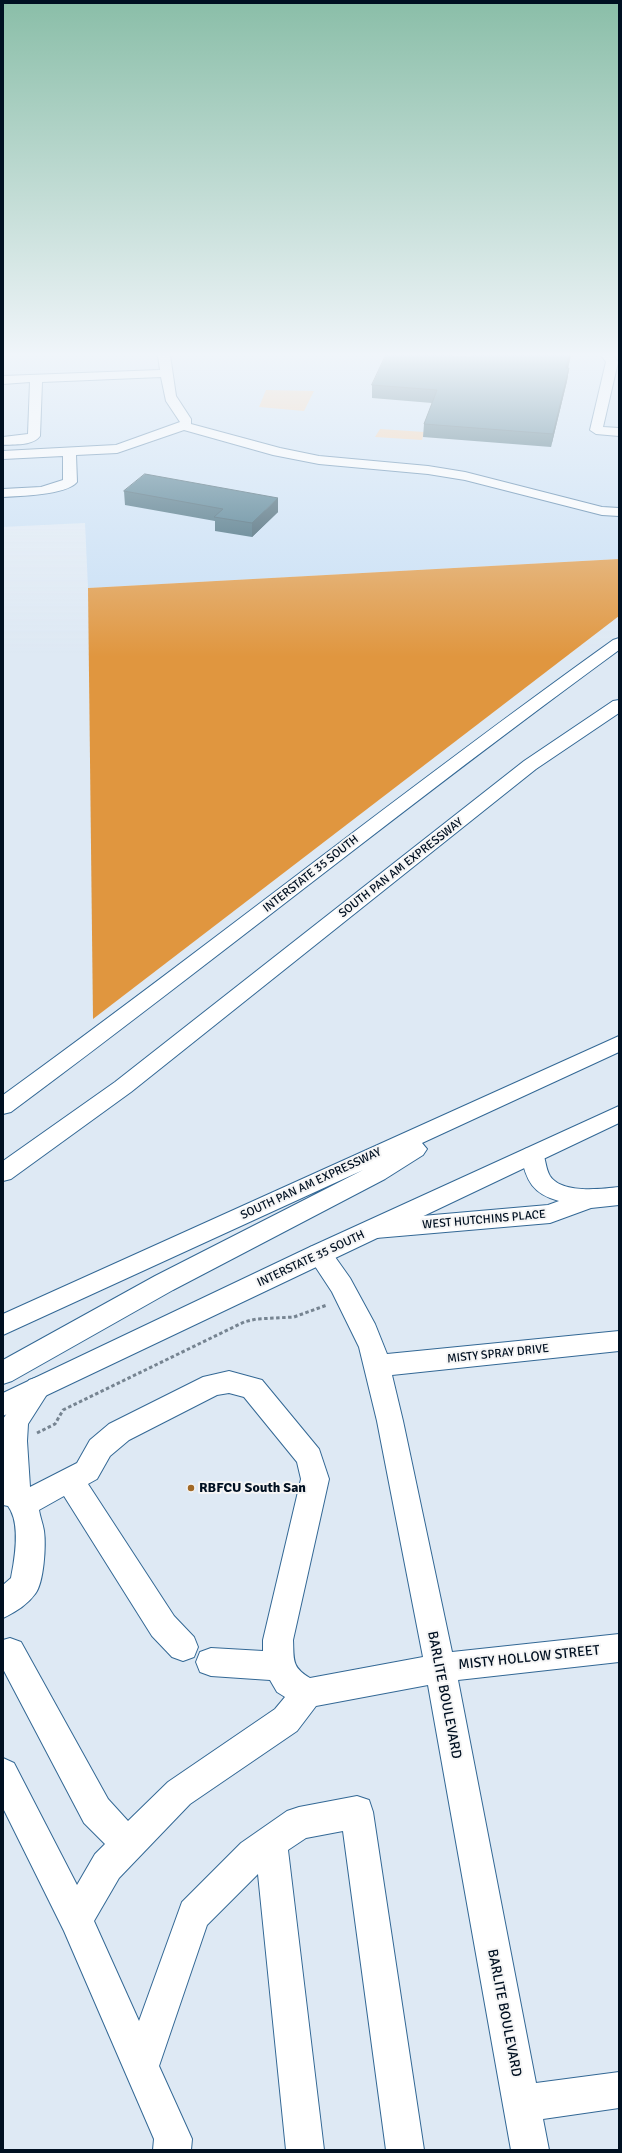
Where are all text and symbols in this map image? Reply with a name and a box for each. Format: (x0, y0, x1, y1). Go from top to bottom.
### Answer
street label: SOUTH PAN AM EXPRESSWAY (336, 815, 466, 921)
street label: INTERSTATE 35 SOUTH (260, 832, 362, 916)
street label: SOUTH PAN AM EXPRESSWAY (238, 1145, 384, 1223)
street label: WEST HUTCHINS PLACE (422, 1207, 546, 1233)
street label: INTERSTATE 35 SOUTH (255, 1228, 367, 1290)
street label: MISTY SPRAY DRIVE (446, 1341, 550, 1367)
place label: RBFCU South San (199, 1480, 306, 1496)
marker: RBFCU South San (186, 1483, 196, 1493)
street label: BARLITE BOULEVARD (423, 1630, 465, 1760)
street label: MISTY HOLLOW STREET (457, 1642, 601, 1674)
street label: BARLITE BOULEVARD (483, 1948, 525, 2078)

